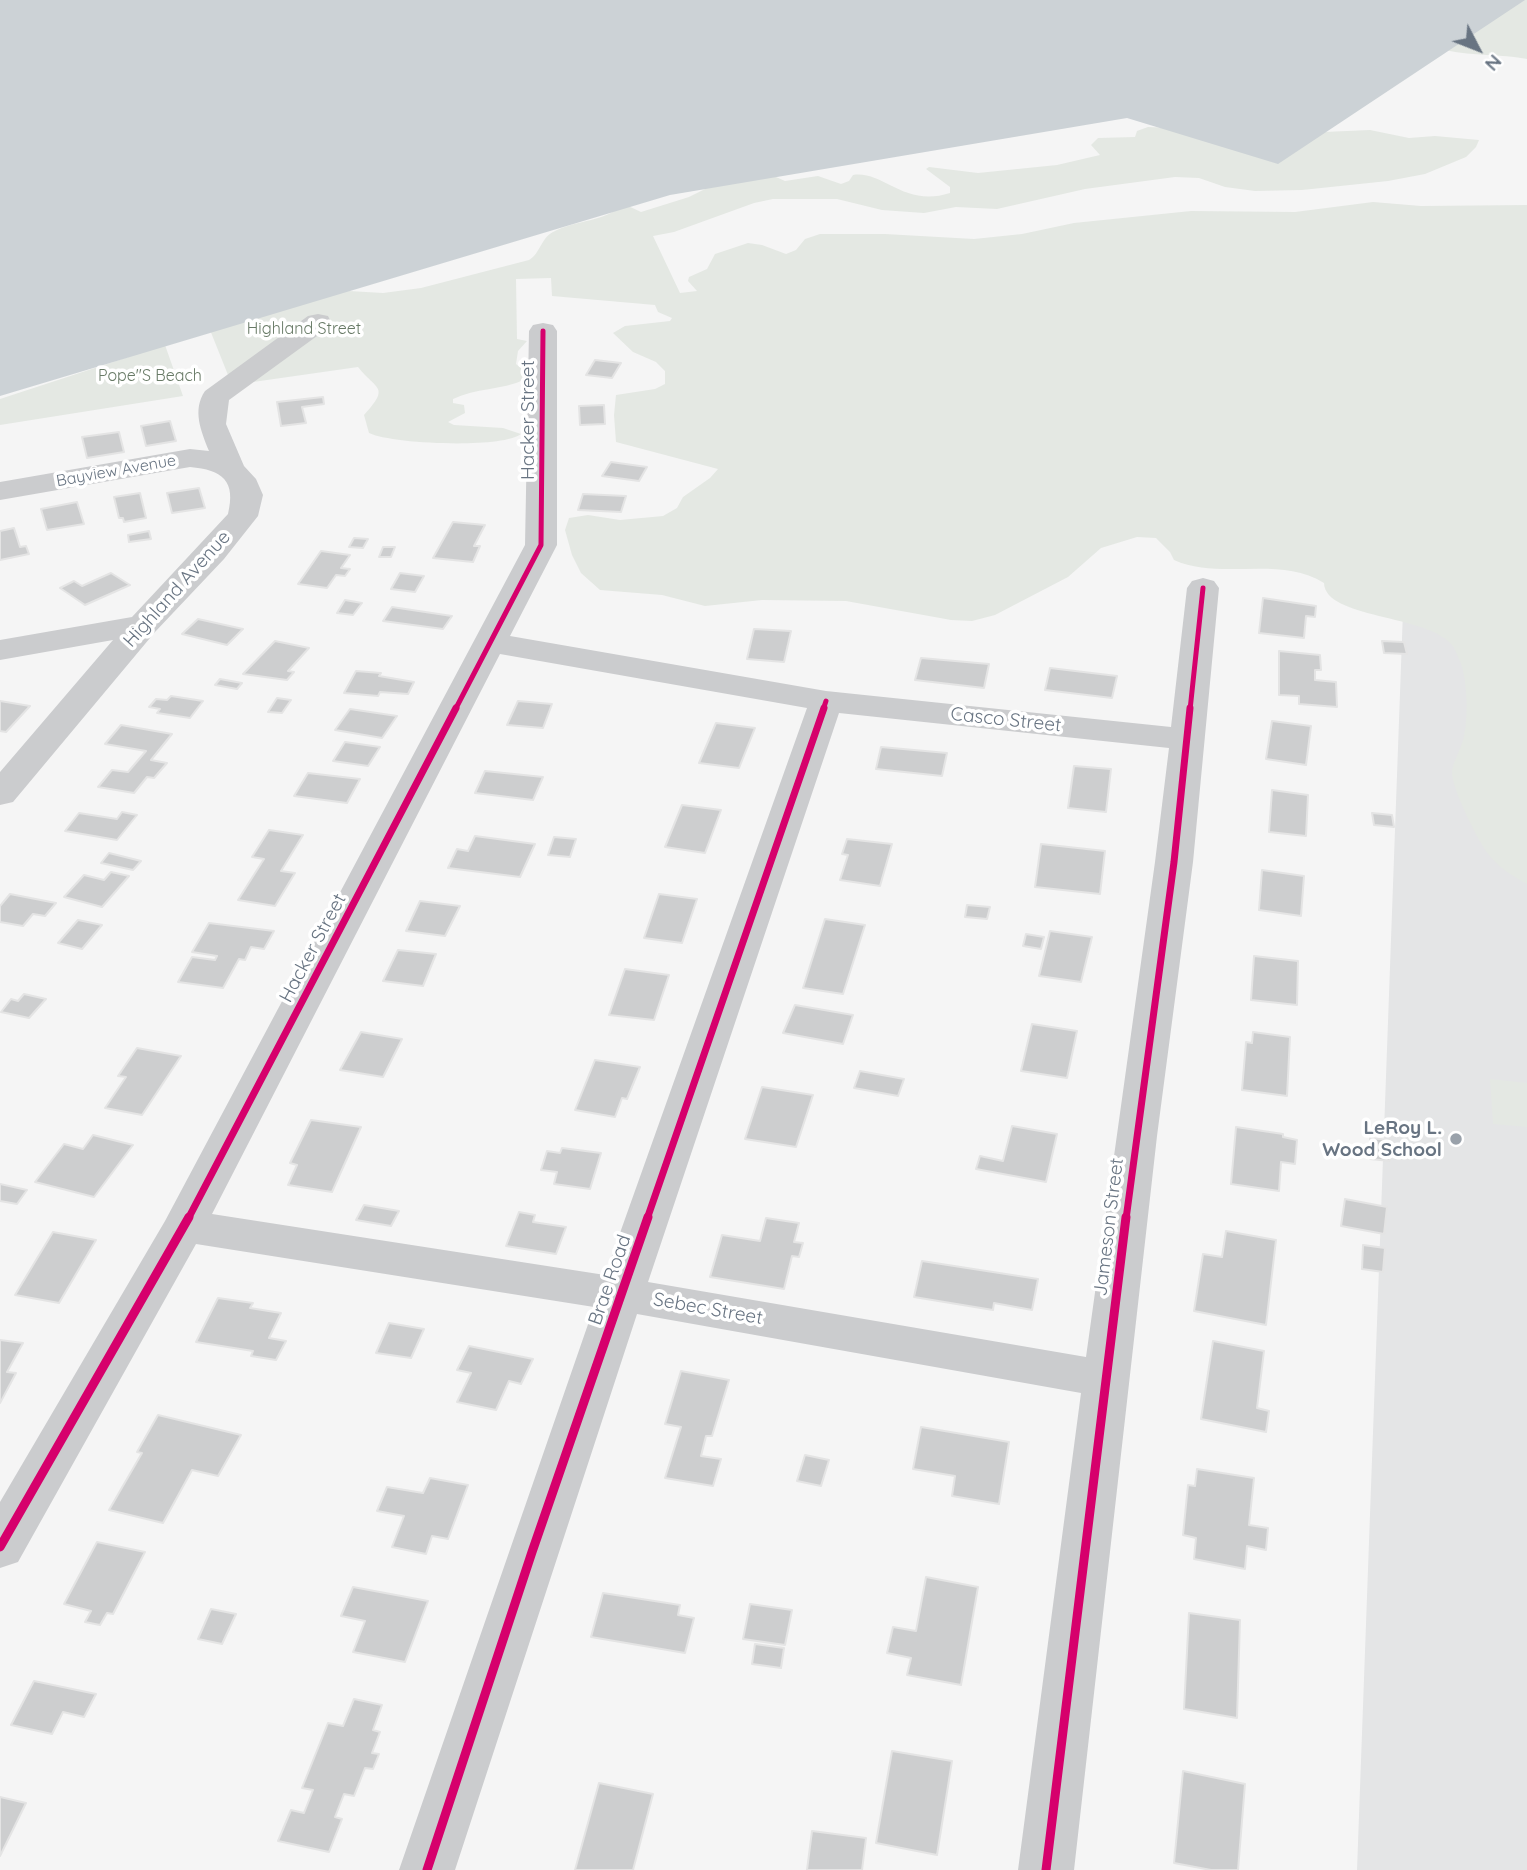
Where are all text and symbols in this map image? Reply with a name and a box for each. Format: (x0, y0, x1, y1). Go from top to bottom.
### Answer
north arrow (1443, 14, 1513, 84)
text: N (1480, 50, 1507, 76)
park label: Highland Street (247, 319, 361, 339)
street label: Hacker Street (517, 360, 539, 480)
park label: Pope"S Beach (98, 366, 202, 386)
street label: Bayview Avenue (55, 451, 177, 491)
street label: Highland Avenue (119, 526, 235, 652)
street label: Casco Street (949, 703, 1063, 737)
street label: Hacker Street (275, 890, 351, 1006)
place label: LeRoy L. Wood School (1322, 1117, 1442, 1161)
marker: LeRoy L. Wood School (1448, 1131, 1464, 1147)
street label: Jameson Street (1089, 1157, 1129, 1297)
street label: Brae Road (584, 1232, 636, 1328)
street label: Sebec Street (652, 1288, 764, 1330)

